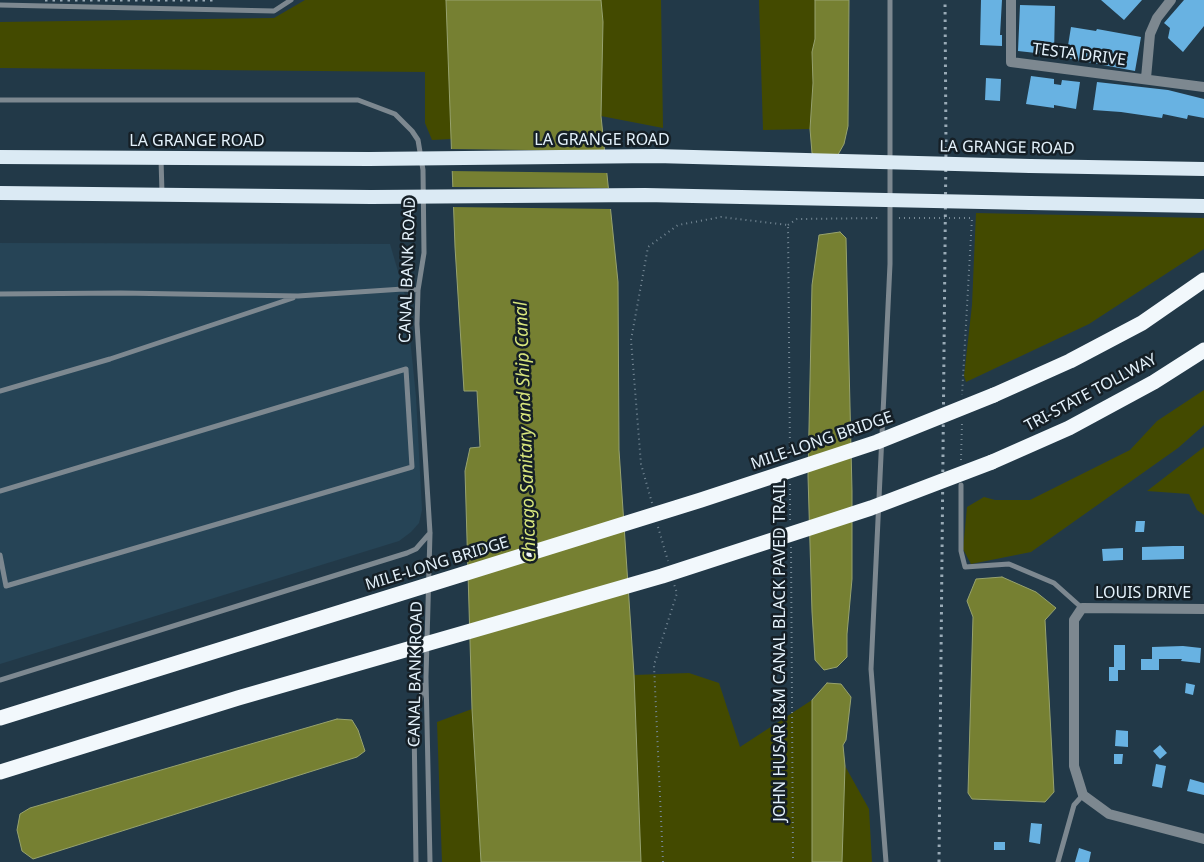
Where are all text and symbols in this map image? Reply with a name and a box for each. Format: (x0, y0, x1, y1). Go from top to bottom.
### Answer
street label: TESTA DRIVE (1031, 40, 1127, 70)
street label: LA GRANGE ROAD (534, 130, 670, 150)
street label: LA GRANGE ROAD (129, 131, 265, 151)
street label: LA GRANGE ROAD (939, 137, 1075, 159)
street label: CANAL BANK ROAD (396, 197, 420, 343)
water label: Chicago Sanitary and Ship Canal (511, 301, 541, 563)
street label: TRI-STATE TOLLWAY (1022, 350, 1160, 436)
street label: MILE-LONG BRIDGE (748, 408, 896, 474)
street label: JOHN HUSAR I&M CANAL BLACK PAVED TRAIL (770, 480, 790, 822)
street label: MILE-LONG BRIDGE (363, 533, 511, 595)
street label: LOUIS DRIVE (1095, 583, 1191, 603)
street label: CANAL BANK ROAD (405, 601, 427, 747)

